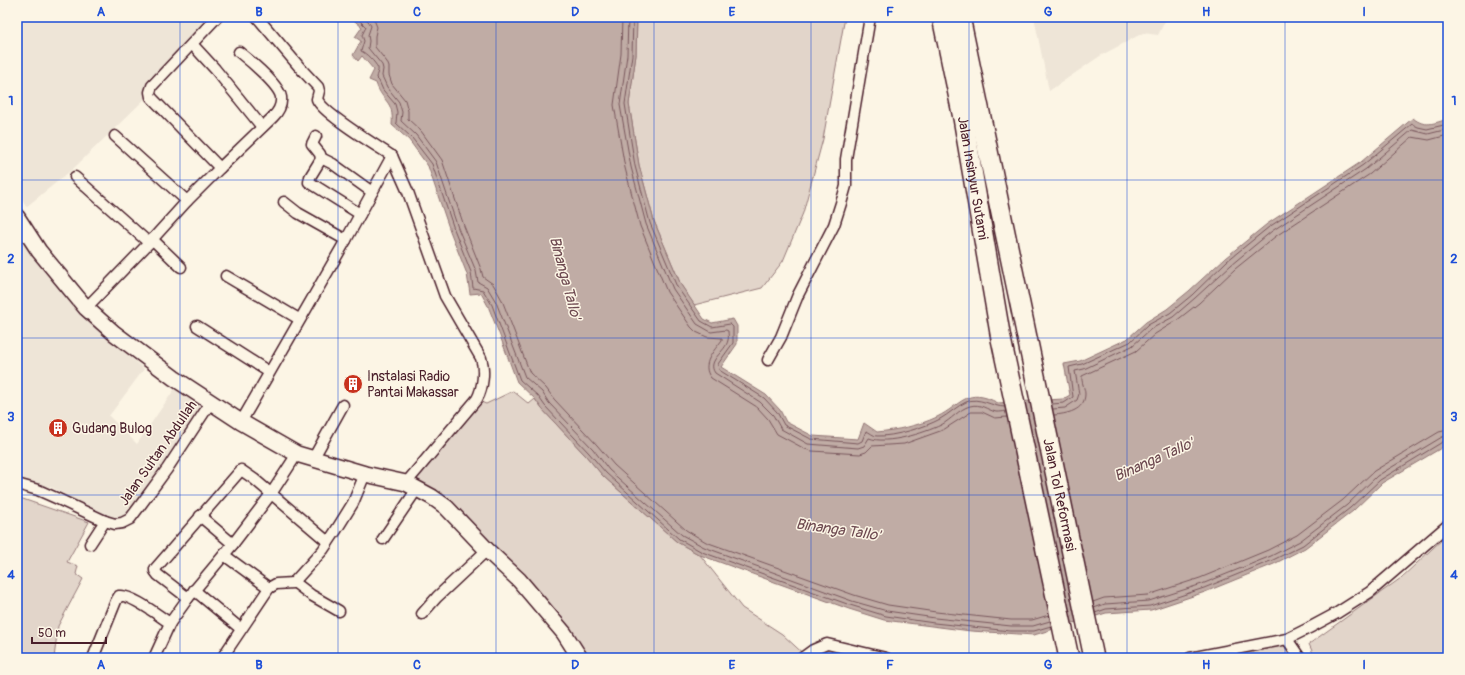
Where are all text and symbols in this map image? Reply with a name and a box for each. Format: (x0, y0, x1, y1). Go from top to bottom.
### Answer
text: A (97, 4, 106, 20)
text: B (255, 4, 263, 20)
text: C (413, 4, 421, 20)
text: D (571, 4, 579, 20)
text: E (729, 4, 736, 20)
text: F (886, 4, 894, 20)
text: G (1044, 4, 1053, 20)
text: H (1202, 4, 1210, 20)
text: I (1362, 4, 1366, 20)
text: 1 (8, 93, 14, 109)
text: 1 (1451, 93, 1457, 109)
street label: Jalan Insinyur Sutami (954, 115, 992, 241)
water label: Binanga Tallo' (545, 235, 586, 323)
text: 2 (7, 251, 15, 267)
text: 2 (1450, 251, 1458, 267)
place label: Instalasi Radio Pantai Makassar (367, 368, 459, 401)
building icon: Instalasi Radio Pantai Makassar (342, 373, 364, 395)
street label: Jalan Sultan Abdullah (115, 397, 201, 509)
text: 3 (7, 409, 15, 425)
text: 3 (1450, 409, 1458, 425)
building icon: Gudang Bulog (47, 417, 69, 439)
place label: Gudang Bulog (72, 420, 152, 437)
water label: Binanga Tallo' (1111, 433, 1198, 486)
street label: Jalan Tol Reformasi (1040, 437, 1080, 553)
water label: Binanga Tallo' (795, 515, 883, 546)
text: 4 (7, 567, 15, 583)
text: 4 (1450, 567, 1458, 583)
scale bar (32, 619, 106, 645)
text: 50 m (38, 626, 66, 641)
text: A (97, 657, 106, 673)
text: B (255, 657, 263, 673)
text: C (413, 657, 421, 673)
text: D (571, 657, 579, 673)
text: E (729, 657, 736, 673)
text: F (886, 657, 894, 673)
text: G (1044, 657, 1053, 673)
text: H (1202, 657, 1210, 673)
text: I (1362, 657, 1366, 673)

